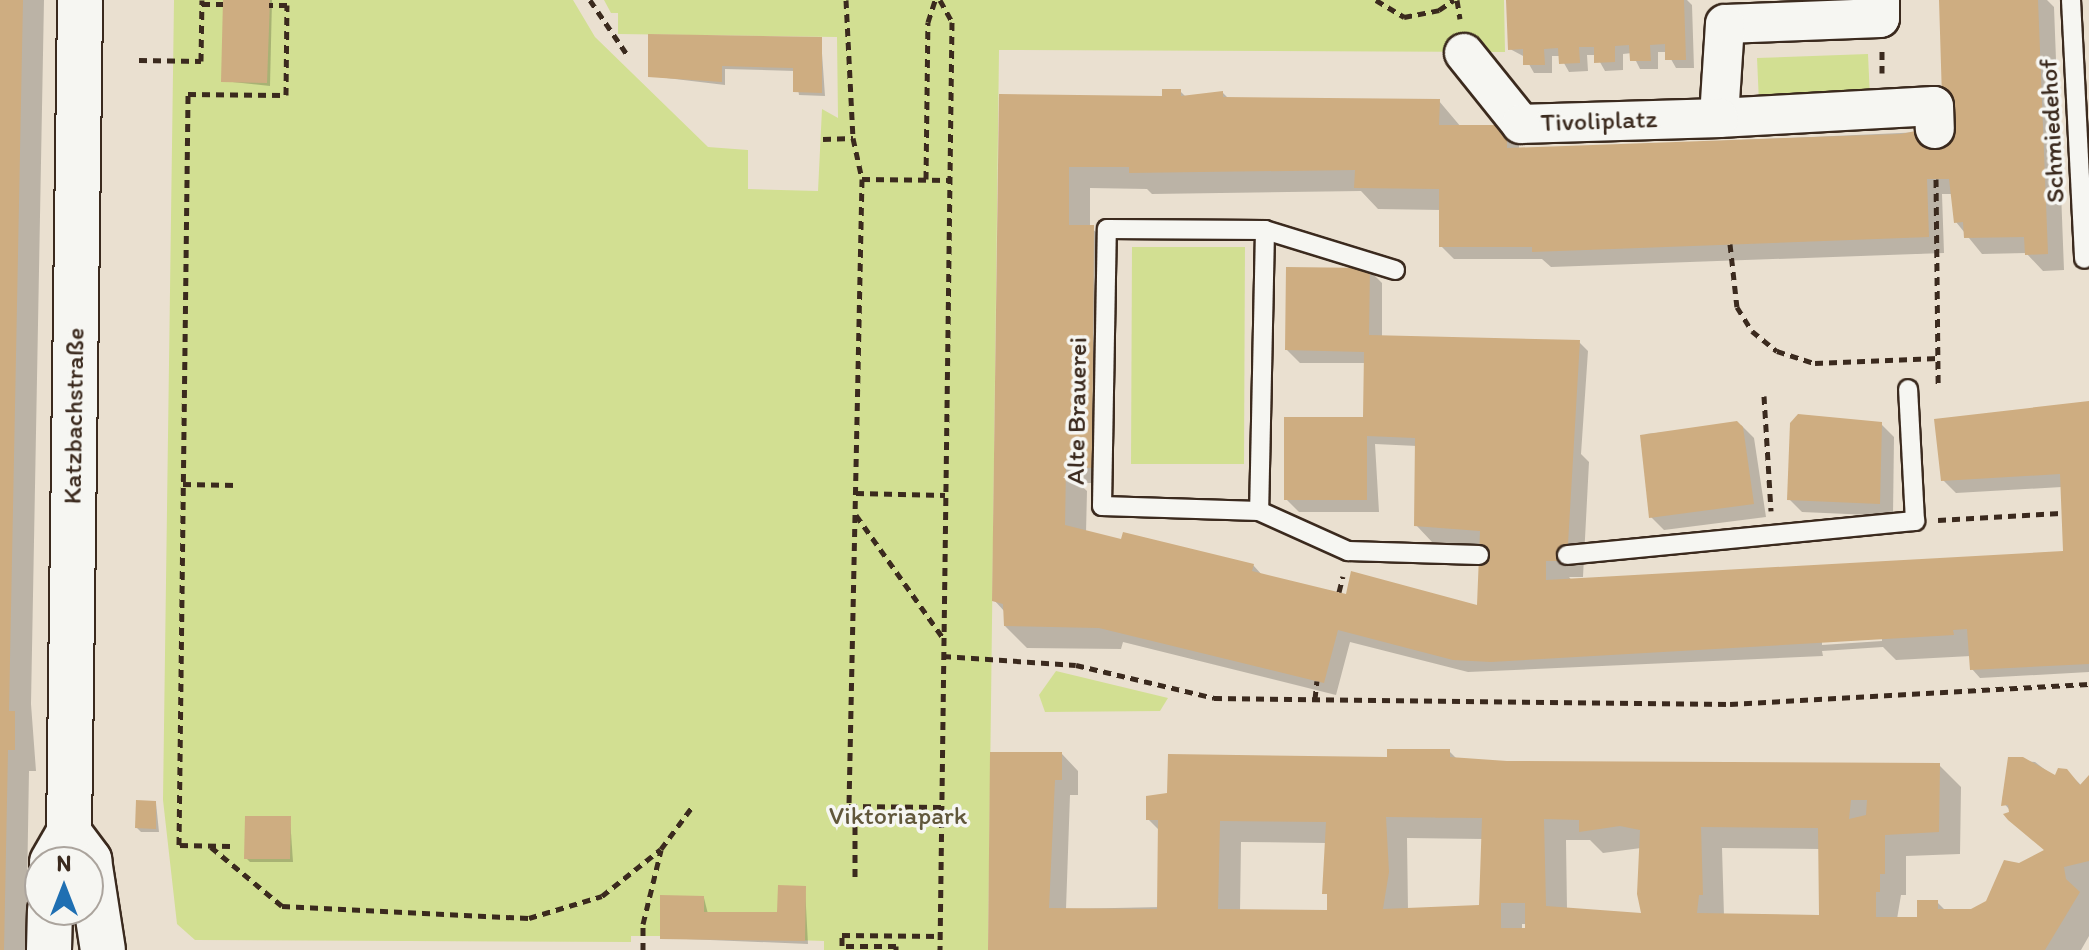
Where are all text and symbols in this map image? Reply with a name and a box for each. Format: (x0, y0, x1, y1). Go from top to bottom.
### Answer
street label: Schmiedehof (2033, 58, 2071, 204)
street label: Tivoliplatz (1540, 103, 1658, 139)
street label: Katzbachstraße (57, 327, 91, 505)
street label: Alte Brauerei (1060, 337, 1094, 485)
park label: Viktoriapark (829, 800, 967, 832)
north arrow (24, 846, 104, 926)
text: N (57, 850, 71, 877)

